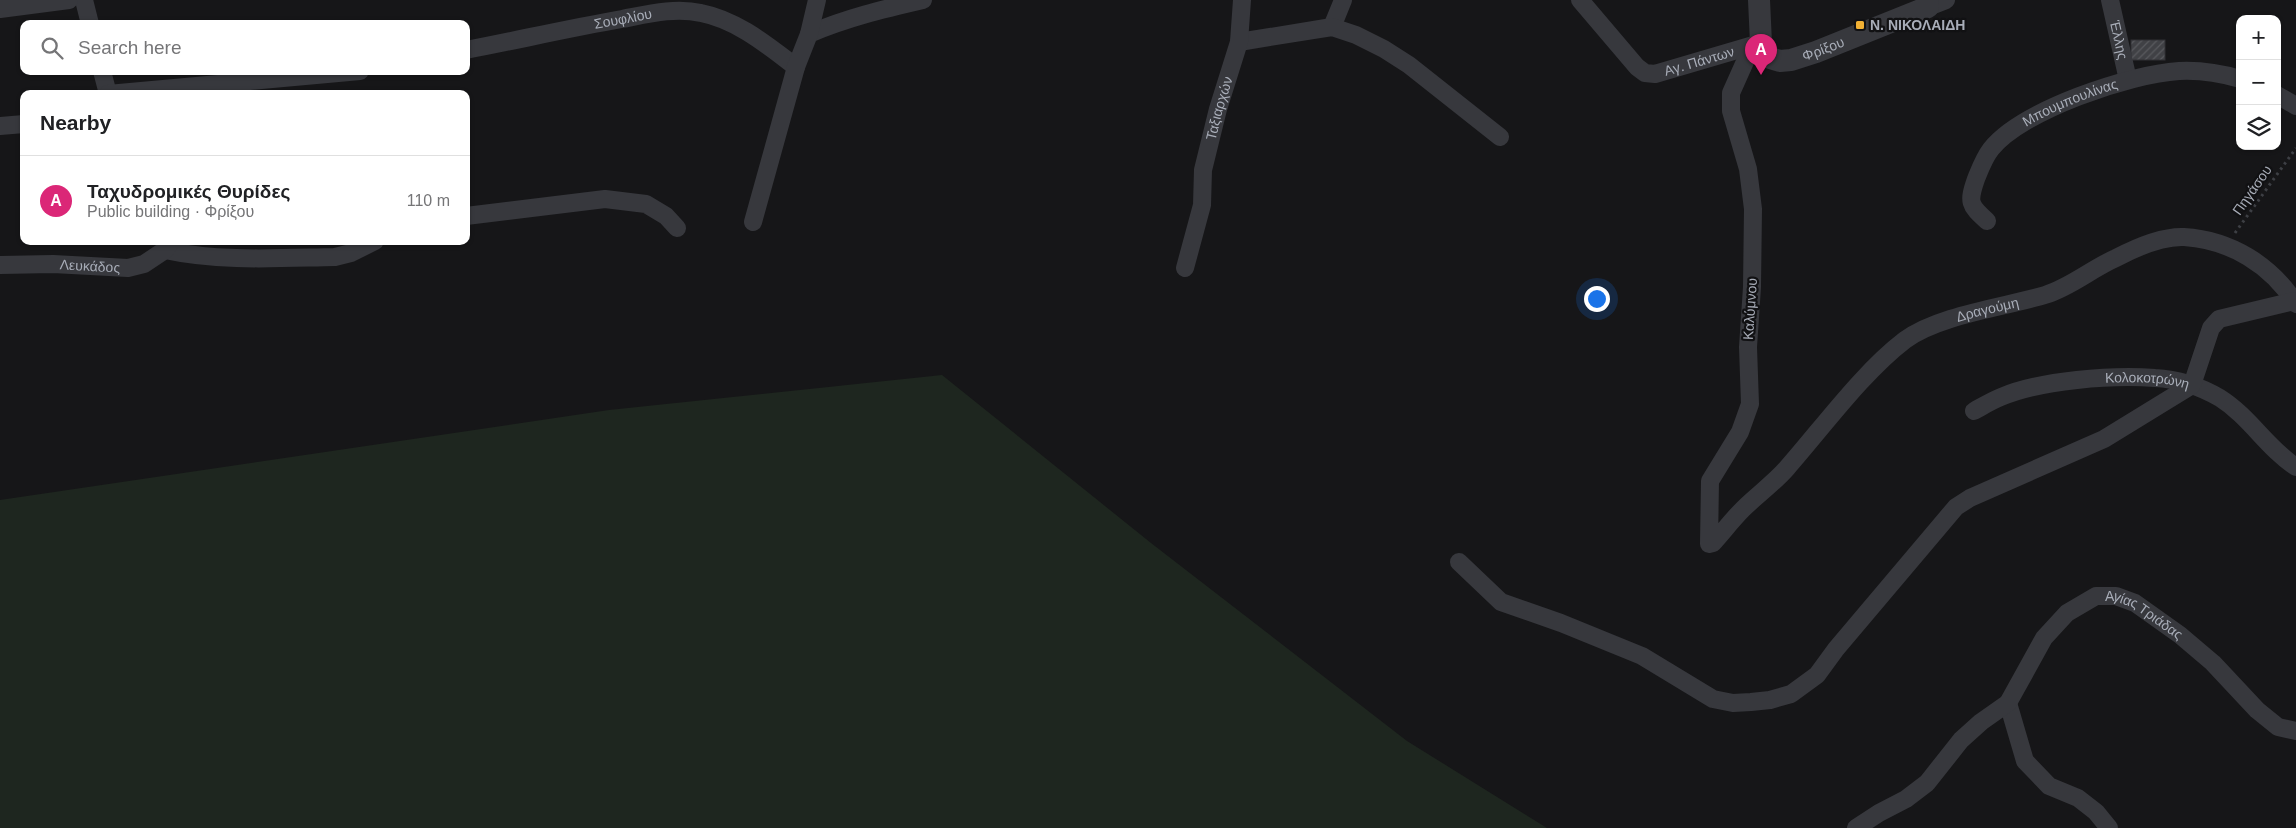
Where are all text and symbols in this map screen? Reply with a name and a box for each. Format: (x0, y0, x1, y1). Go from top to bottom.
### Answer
street label: Σουφλίου (593, 5, 653, 32)
map controls (2236, 15, 2281, 150)
button: + (2236, 15, 2281, 60)
place label: Ν. ΝΙΚΟΛΑΙΔΗ (1870, 17, 1965, 33)
street label: Έλλης (2107, 18, 2131, 61)
marker: Ν. ΝΙΚΟΛΑΙΔΗ (1854, 19, 1866, 31)
search box (20, 20, 470, 75)
icon: search (38, 34, 66, 62)
pin: A (1745, 34, 1777, 75)
street label: Φρίξου (1800, 34, 1846, 64)
text: Search here (78, 37, 182, 58)
street label: Αγ. Πάντων (1662, 43, 1736, 79)
button: − (2236, 60, 2281, 105)
street label: Ταξιαρχών (1203, 74, 1236, 142)
street label: Μπουμπουλίνας (2019, 76, 2120, 129)
button: layers (2236, 105, 2281, 150)
text: Nearby (40, 111, 111, 134)
street label: Πηγάσου (2229, 162, 2275, 218)
text: Ταχυδρομικές Θυρίδες (87, 181, 290, 202)
text: A (50, 192, 62, 209)
text: 110 m (407, 192, 450, 209)
text: Public building · Φρίξου (87, 203, 254, 220)
street label: Λευκάδος (59, 256, 121, 276)
street label: Καλύμνου (1740, 277, 1760, 341)
your location (1584, 286, 1610, 312)
street label: Δραγούμη (1954, 294, 2020, 325)
street label: Κολοκοτρώνη (2105, 369, 2191, 392)
street label: Αγίας Τριάδας (2105, 588, 2186, 643)

